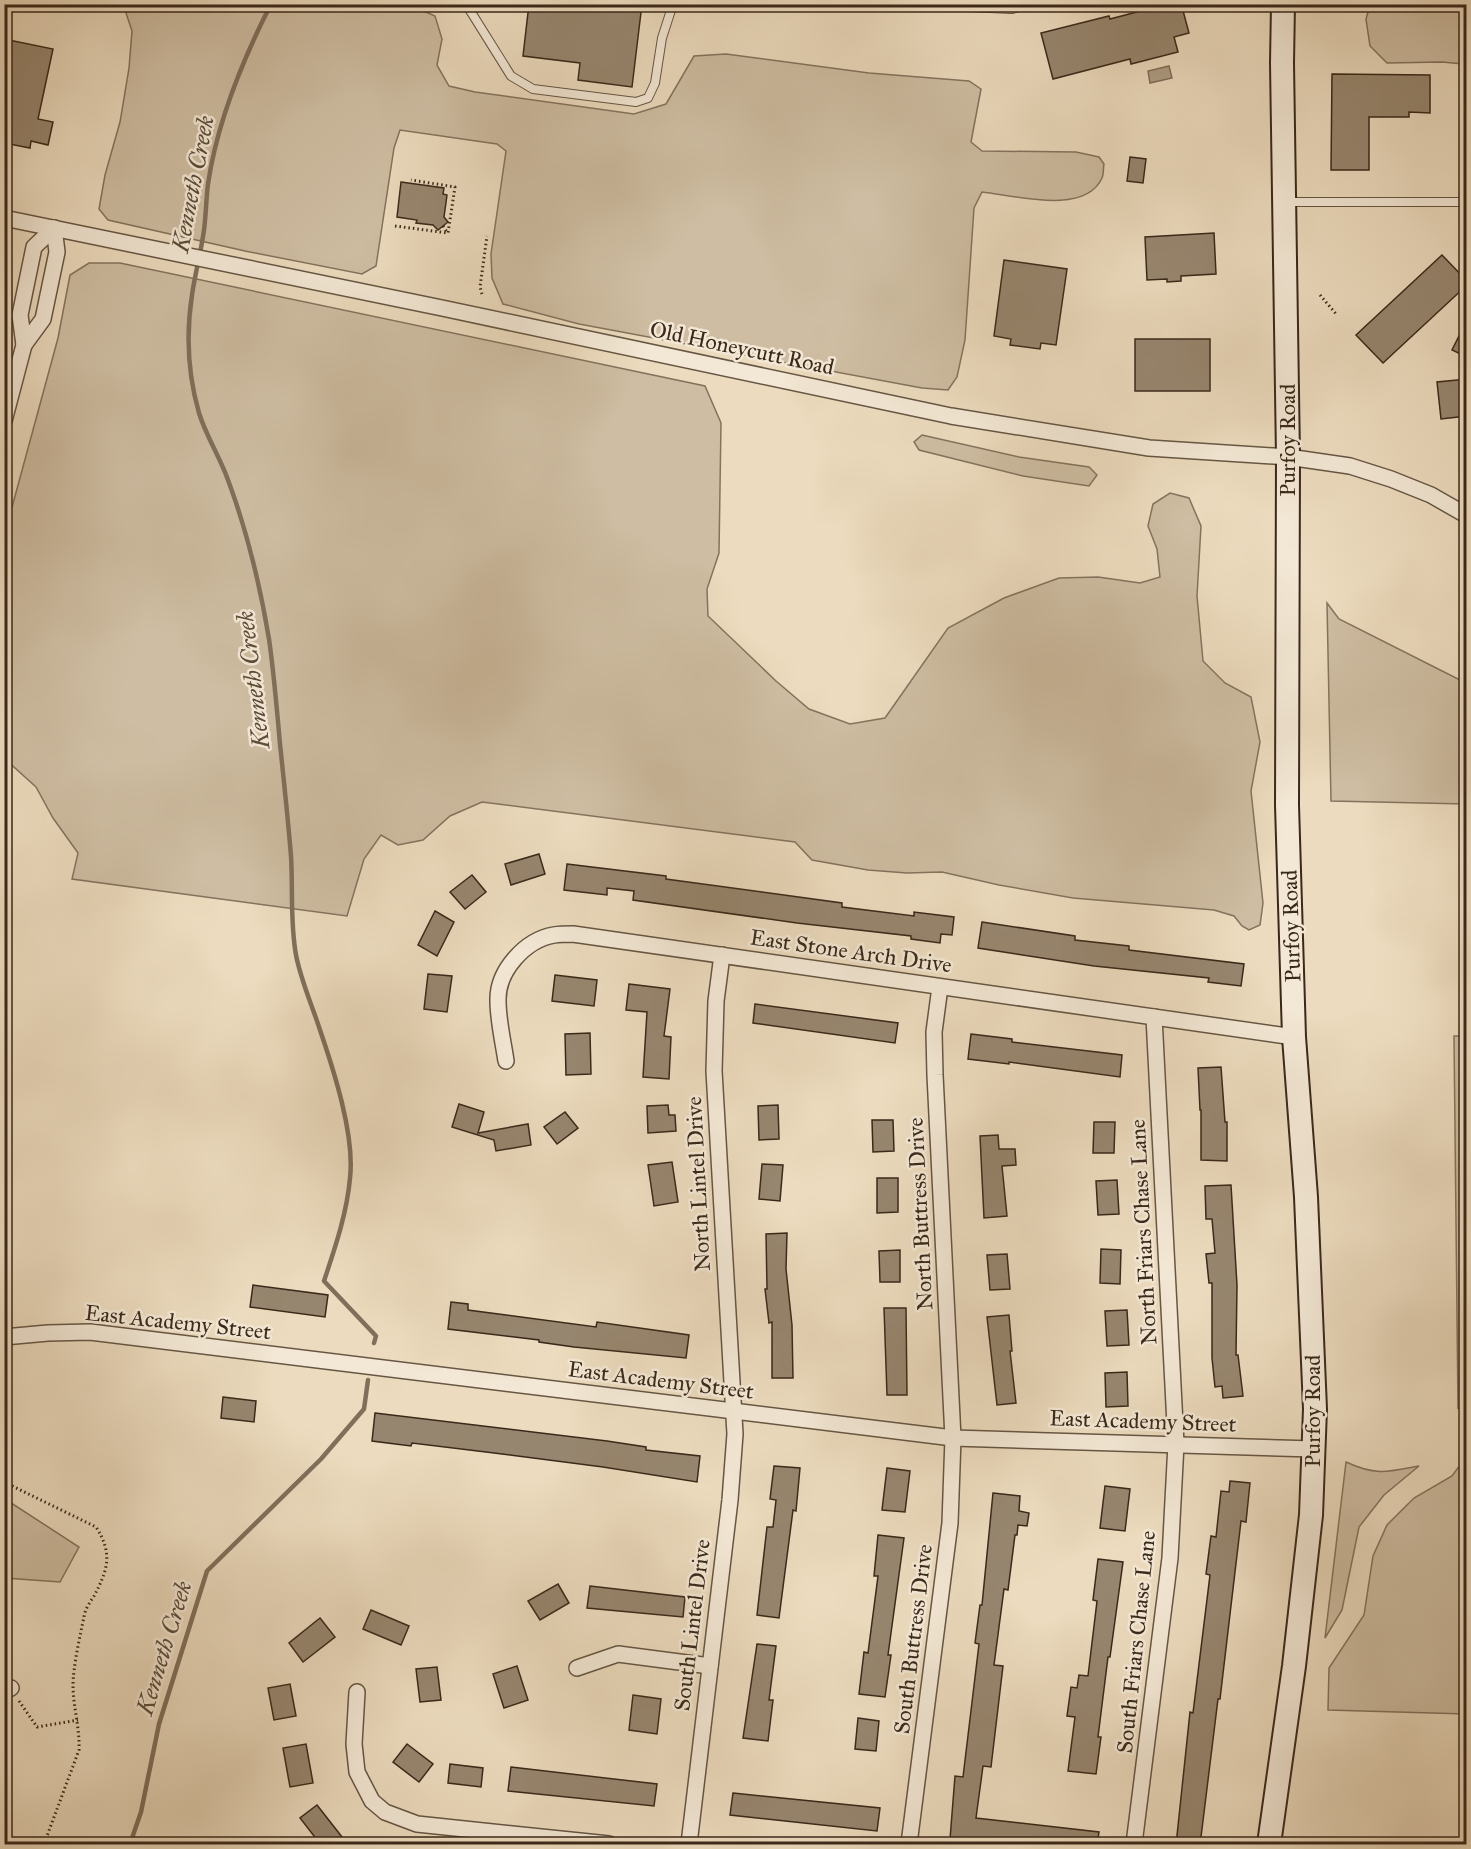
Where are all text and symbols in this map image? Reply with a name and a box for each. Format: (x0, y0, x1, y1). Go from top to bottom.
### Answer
water label: Kenneth Creek (165, 113, 221, 256)
street label: Old Honeycutt Road (647, 315, 837, 381)
street label: Purfoy Road (1274, 384, 1301, 496)
water label: Kenneth Creek (230, 609, 276, 752)
street label: Purfoy Road (1276, 869, 1306, 983)
street label: East Stone Arch Drive (749, 923, 953, 979)
street label: North Lintel Drive (680, 1096, 716, 1272)
street label: North Buttress Drive (901, 1117, 939, 1311)
street label: North Friars Chase Lane (1124, 1118, 1162, 1346)
street label: East Academy Street (84, 1299, 273, 1345)
street label: East Academy Street (567, 1355, 756, 1405)
street label: Purfoy Road (1299, 1355, 1326, 1467)
street label: East Academy Street (1049, 1404, 1237, 1438)
street label: South Friars Chase Lane (1111, 1529, 1161, 1755)
street label: South Lintel Drive (668, 1537, 716, 1713)
street label: South Buttress Drive (888, 1542, 938, 1736)
water label: Kenneth Creek (129, 1577, 199, 1720)

